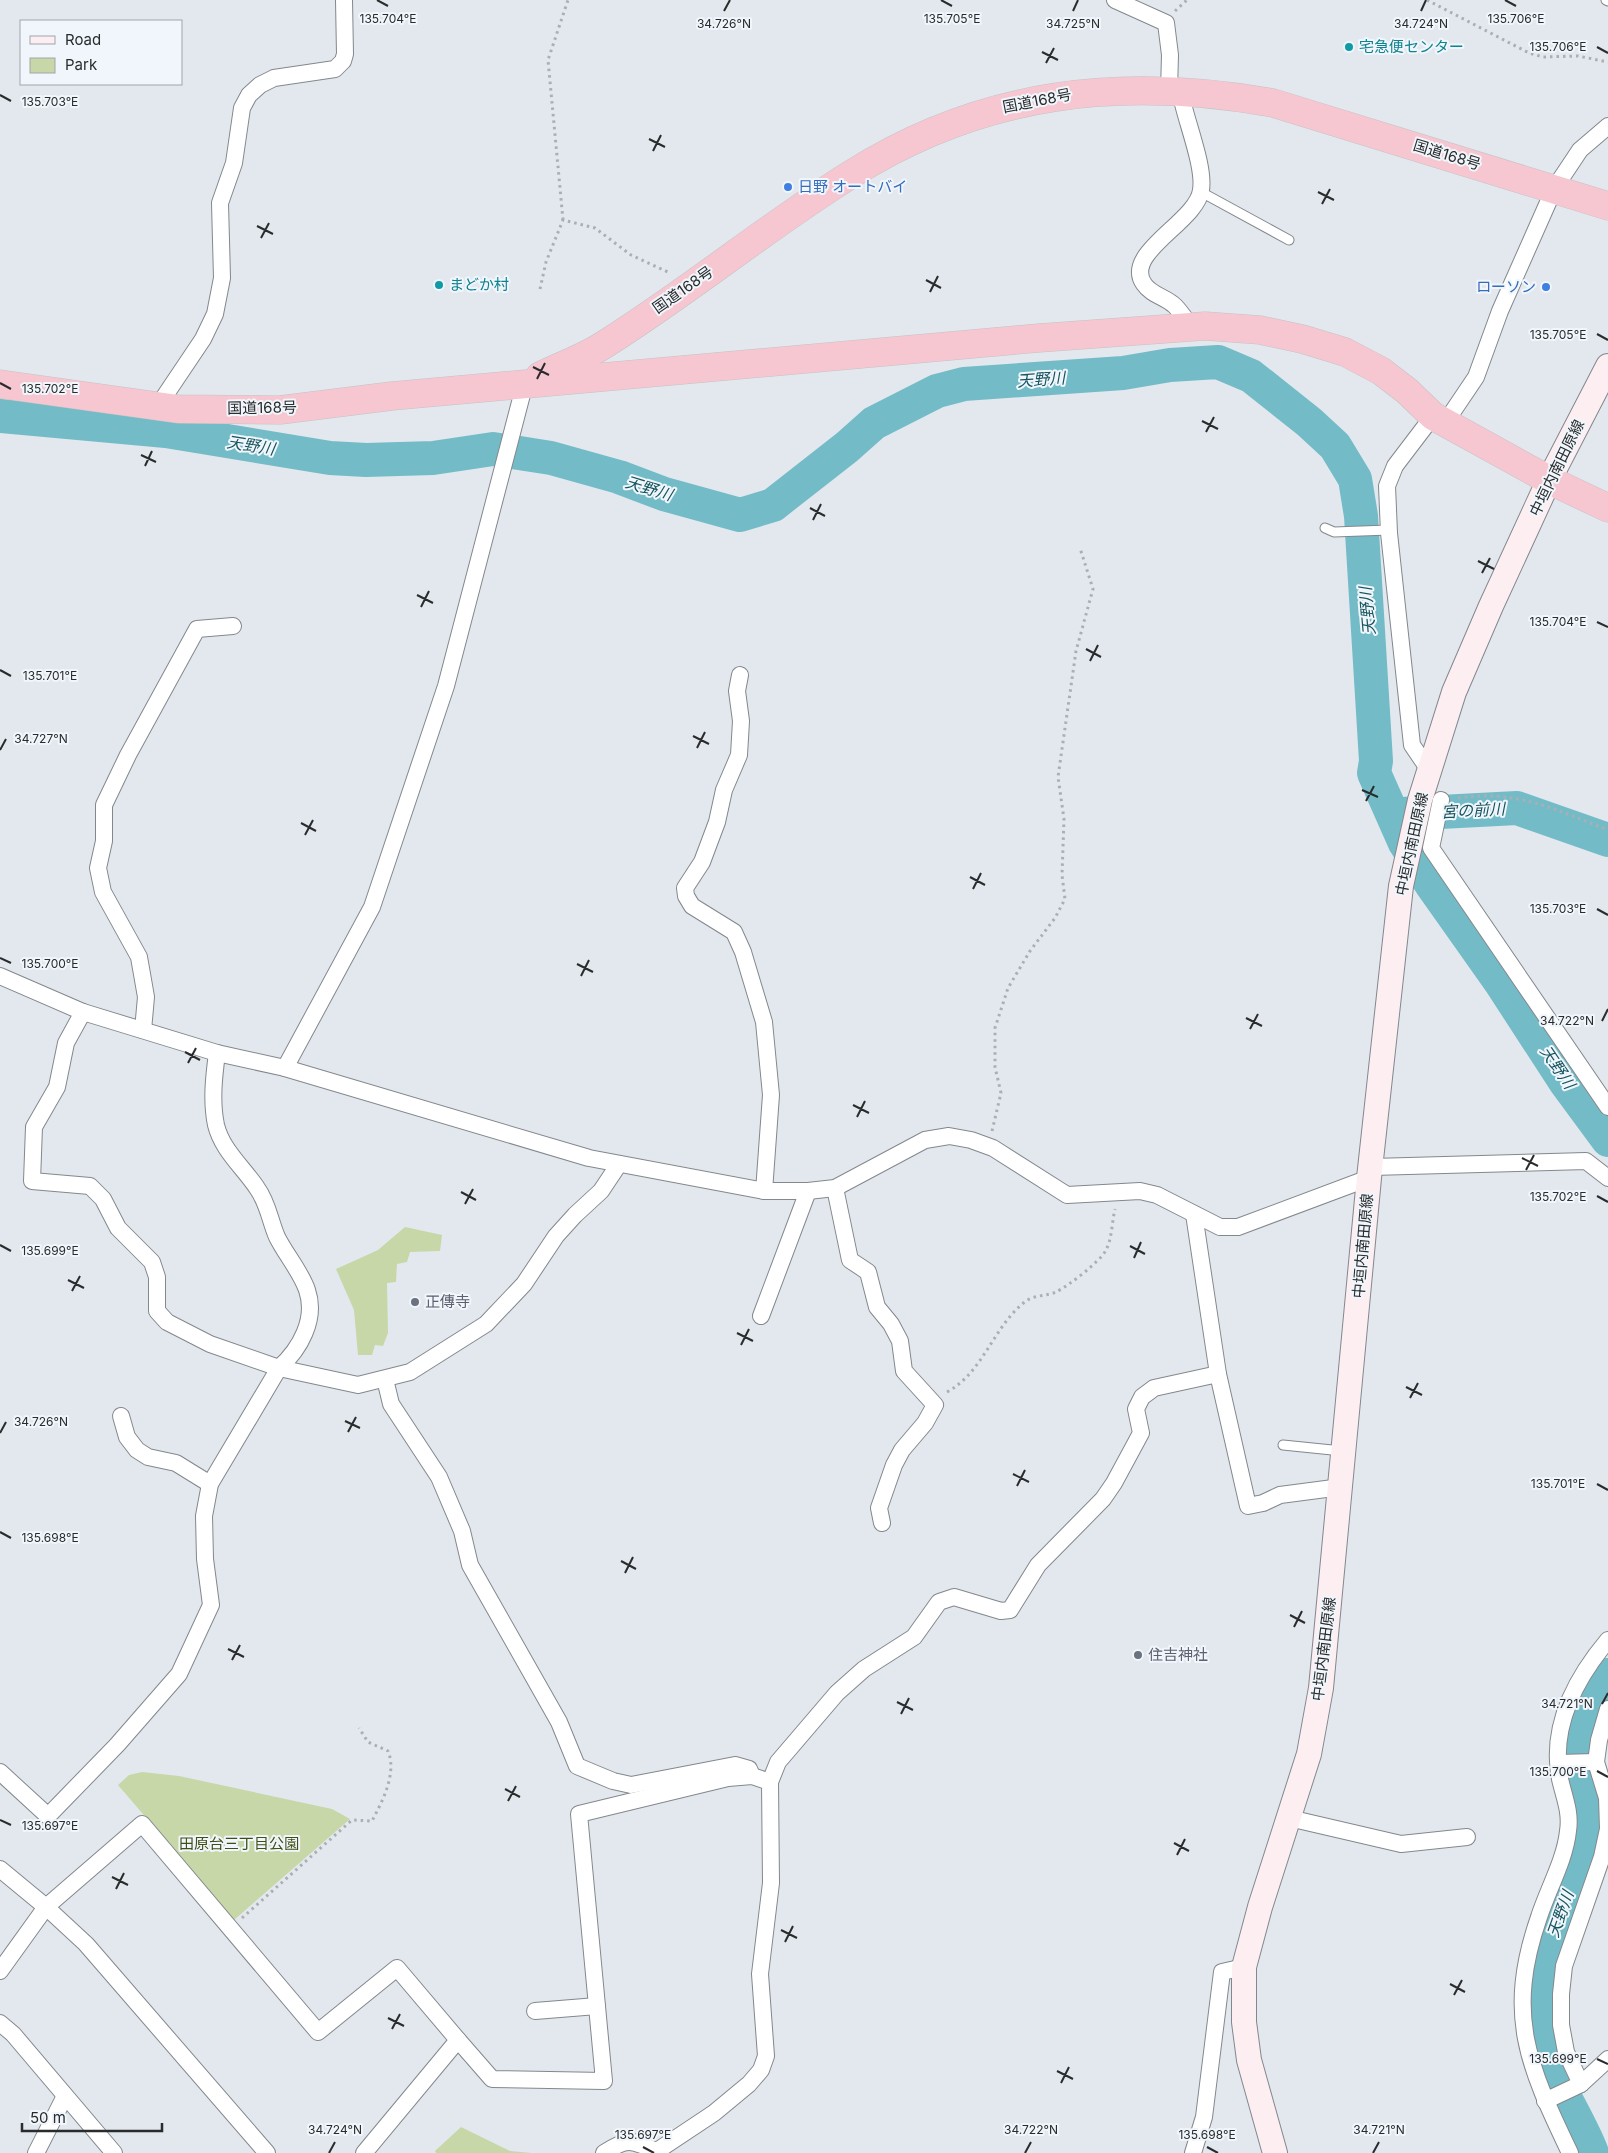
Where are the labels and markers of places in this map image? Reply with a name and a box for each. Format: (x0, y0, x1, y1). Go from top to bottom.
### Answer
place label: 宅急便センター (1359, 37, 1464, 56)
marker: 宅急便センター (1343, 41, 1355, 53)
place label: 日野 オートバイ (798, 177, 907, 196)
marker: 日野 オートバイ (782, 181, 794, 193)
place label: まどか村 (449, 275, 509, 294)
place label: ローソン (1476, 277, 1536, 296)
marker: まどか村 (433, 279, 445, 291)
marker: ローソン (1540, 281, 1552, 293)
place label: 正傳寺 (425, 1292, 470, 1311)
marker: 正傳寺 (409, 1296, 421, 1308)
place label: 住吉神社 (1148, 1645, 1208, 1664)
marker: 住吉神社 (1132, 1649, 1144, 1661)

